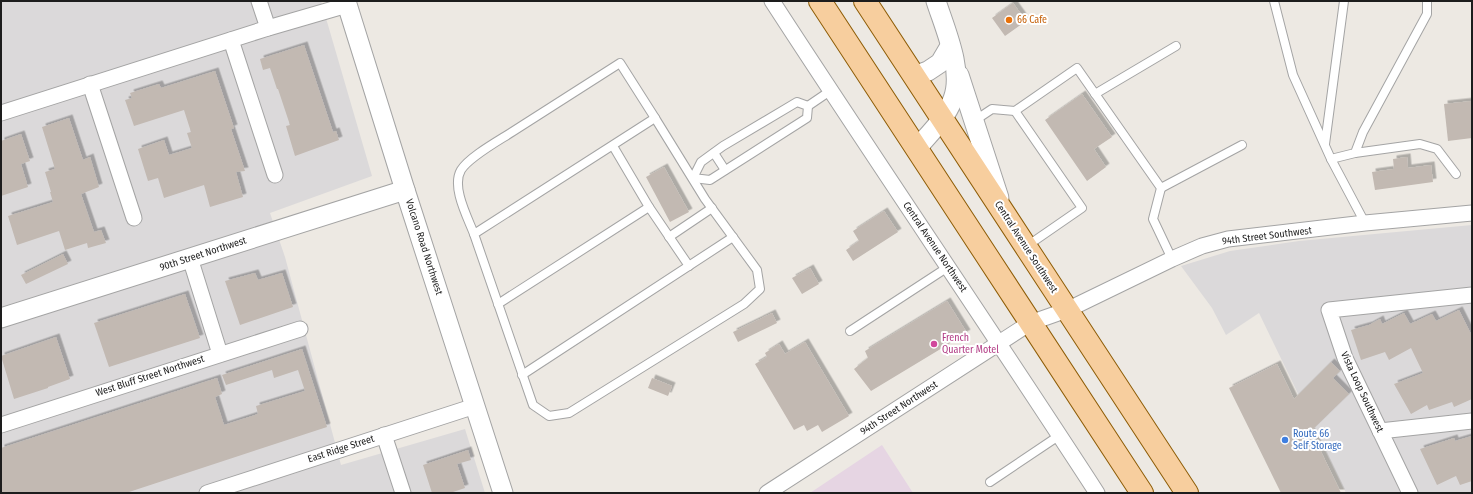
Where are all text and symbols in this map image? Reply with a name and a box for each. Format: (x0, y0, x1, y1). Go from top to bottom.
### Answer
place label: 66 Cafe (1017, 14, 1047, 26)
marker: 66 Cafe (1004, 15, 1014, 25)
street label: Volcano Road Northwest (403, 198, 445, 297)
street label: Central Avenue Southwest (992, 199, 1060, 296)
street label: Central Avenue Northwest (900, 200, 970, 295)
street label: 94th Street Southwest (1221, 224, 1313, 247)
street label: 90th Street Northwest (158, 234, 248, 274)
place label: French Quarter Motel (942, 332, 999, 356)
marker: French Quarter Motel (929, 339, 939, 349)
street label: Vista Loop Southwest (1338, 350, 1386, 435)
street label: West Bluff Street Northwest (94, 353, 206, 399)
street label: 94th Street Northwest (858, 378, 941, 437)
place label: Route 66 Self Storage (1293, 428, 1342, 452)
street label: East Ridge Street (306, 432, 376, 465)
marker: Route 66 Self Storage (1280, 435, 1290, 445)

